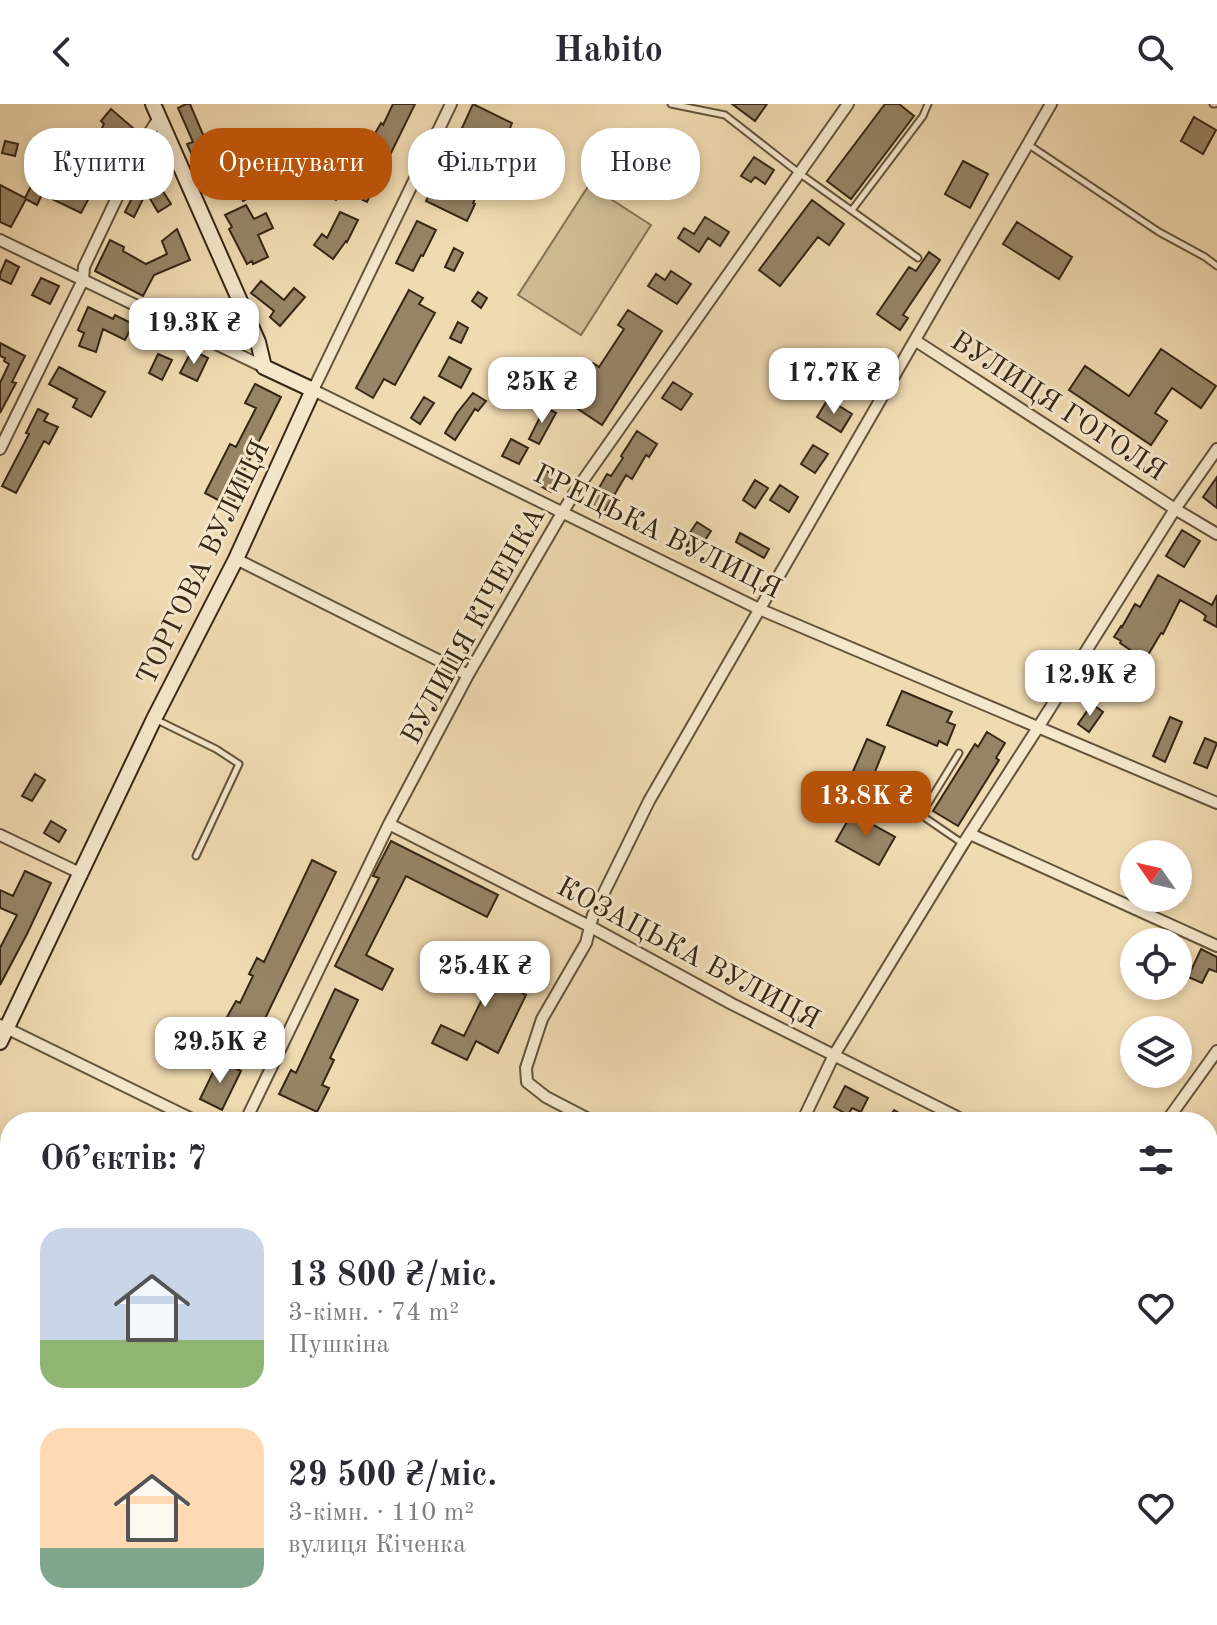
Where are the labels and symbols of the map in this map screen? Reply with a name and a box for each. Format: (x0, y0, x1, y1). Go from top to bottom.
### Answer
pin: 19.3K ₴ (120, 298, 268, 366)
street label: ВУЛИЦЯ ГОГОЛЯ (945, 328, 1170, 487)
pin: 17.7K ₴ (760, 348, 908, 416)
pin: 25K ₴ (486, 357, 598, 425)
street label: ТОРГОВА ВУЛИЦЯ (133, 437, 276, 690)
street label: ГРЕЦЬКА ВУЛИЦЯ (528, 461, 785, 605)
street label: ВУЛИЦЯ КІЧЕНКА (398, 503, 551, 750)
pin: 12.9K ₴ (1016, 650, 1164, 718)
pin: 13.8K ₴ (792, 771, 940, 839)
north arrow (1120, 840, 1192, 912)
street label: КОЗАЦЬКА ВУЛИЦЯ (552, 873, 824, 1036)
pin: 25.4K ₴ (411, 941, 559, 1009)
pin: 29.5K ₴ (146, 1017, 294, 1085)

